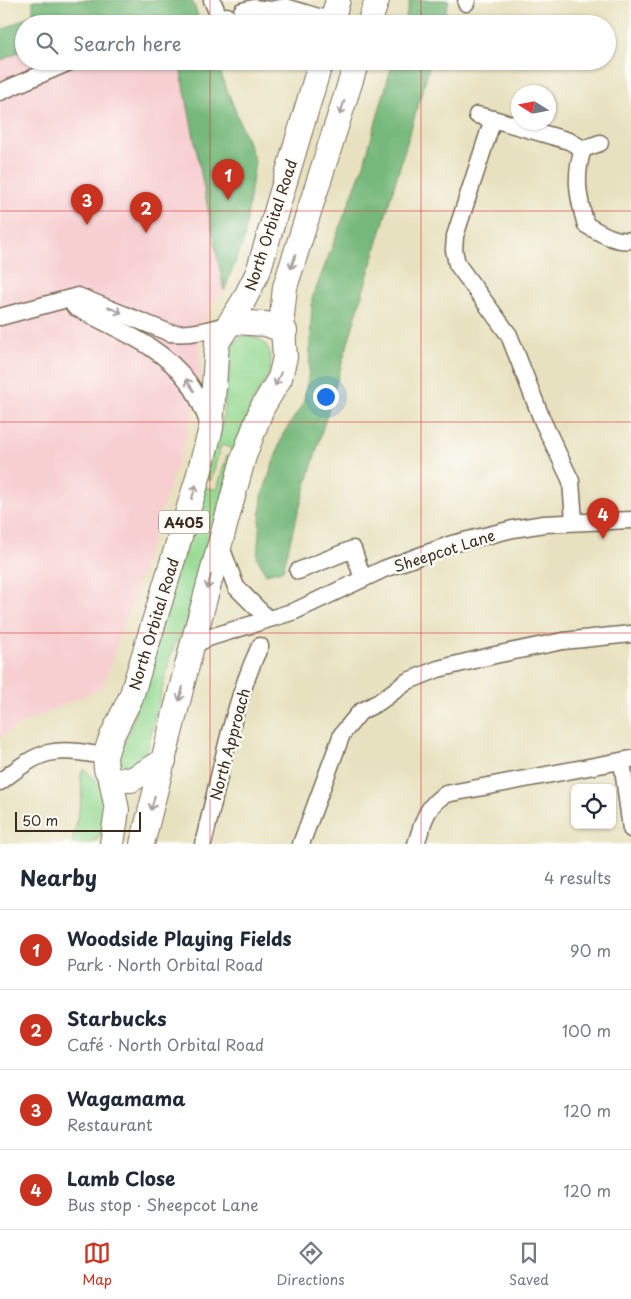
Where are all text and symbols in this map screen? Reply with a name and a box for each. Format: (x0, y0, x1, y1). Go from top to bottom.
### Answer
search box (15, 15, 616, 70)
icon: search (33, 29, 61, 57)
text: Search here (73, 29, 182, 57)
north arrow (511, 85, 556, 130)
one-way arrow (337, 99, 347, 115)
street label: North Orbital Road (238, 156, 302, 294)
pin: 1 (212, 159, 244, 200)
pin: 3 (71, 184, 103, 225)
pin: 2 (130, 192, 162, 233)
one-way arrow (287, 254, 297, 270)
one-way arrow (107, 306, 122, 316)
one-way arrow (273, 371, 283, 386)
one-way arrow (184, 378, 195, 392)
your location (313, 384, 339, 410)
one-way arrow (189, 484, 199, 500)
pin: 4 (587, 498, 619, 539)
road number: A405 (159, 511, 209, 534)
street label: Sheepcot Lane (390, 523, 498, 577)
street label: North Orbital Road (122, 555, 184, 693)
one-way arrow (204, 573, 213, 589)
one-way arrow (176, 685, 185, 701)
street label: North Approach (203, 685, 255, 803)
map controls (571, 784, 616, 829)
button: locate (571, 784, 616, 829)
one-way arrow (148, 794, 157, 810)
scale bar (15, 809, 141, 832)
text: 50 m (22, 810, 58, 831)
text: Nearby (20, 861, 97, 893)
text: 4 results (544, 865, 611, 889)
text: Woodside Playing Fields (67, 924, 292, 952)
text: 1 (32, 938, 40, 962)
text: 90 m (570, 938, 611, 962)
text: Park · North Orbital Road (67, 952, 263, 976)
text: Starbucks (67, 1004, 167, 1032)
text: 2 (30, 1018, 42, 1042)
text: 100 m (562, 1018, 611, 1042)
text: Café · North Orbital Road (67, 1032, 264, 1056)
text: Wagamama (67, 1084, 185, 1112)
text: 3 (31, 1098, 41, 1122)
text: 120 m (564, 1098, 611, 1122)
text: Restaurant (67, 1112, 153, 1136)
text: Lamb Close (67, 1164, 175, 1192)
text: 4 (31, 1178, 41, 1202)
text: 120 m (564, 1178, 611, 1202)
text: Bus stop · Sheepcot Lane (67, 1192, 258, 1216)
tab: Map (82, 1239, 112, 1290)
tab: Directions (277, 1239, 345, 1290)
tab: Saved (509, 1239, 549, 1290)

